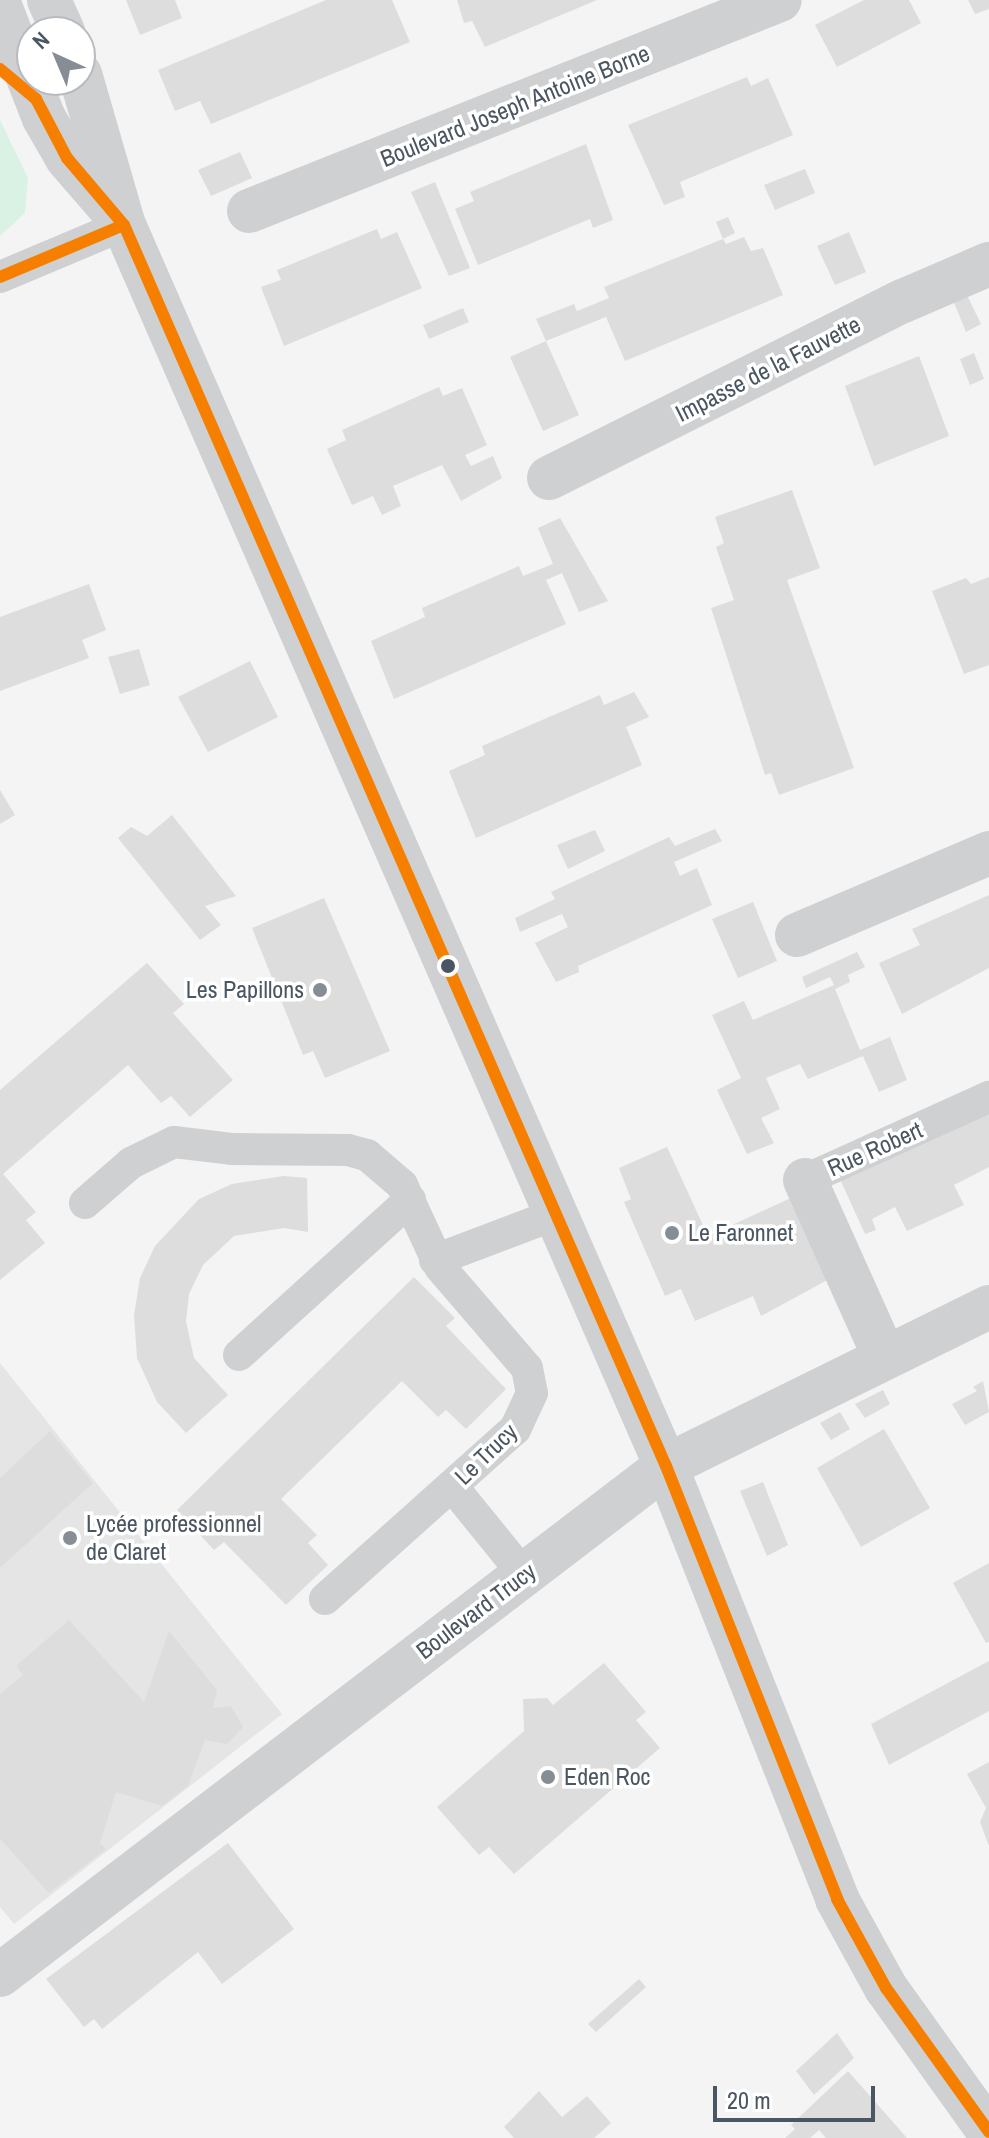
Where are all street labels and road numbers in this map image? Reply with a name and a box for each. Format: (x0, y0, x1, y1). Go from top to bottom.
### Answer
street label: Boulevard Joseph Antoine Borne (376, 39, 654, 173)
street label: Impasse de la Fauvette (671, 310, 865, 428)
street label: Rue Robert (823, 1115, 927, 1183)
street label: Le Trucy (449, 1417, 523, 1491)
street label: Boulevard Trucy (410, 1557, 542, 1665)

